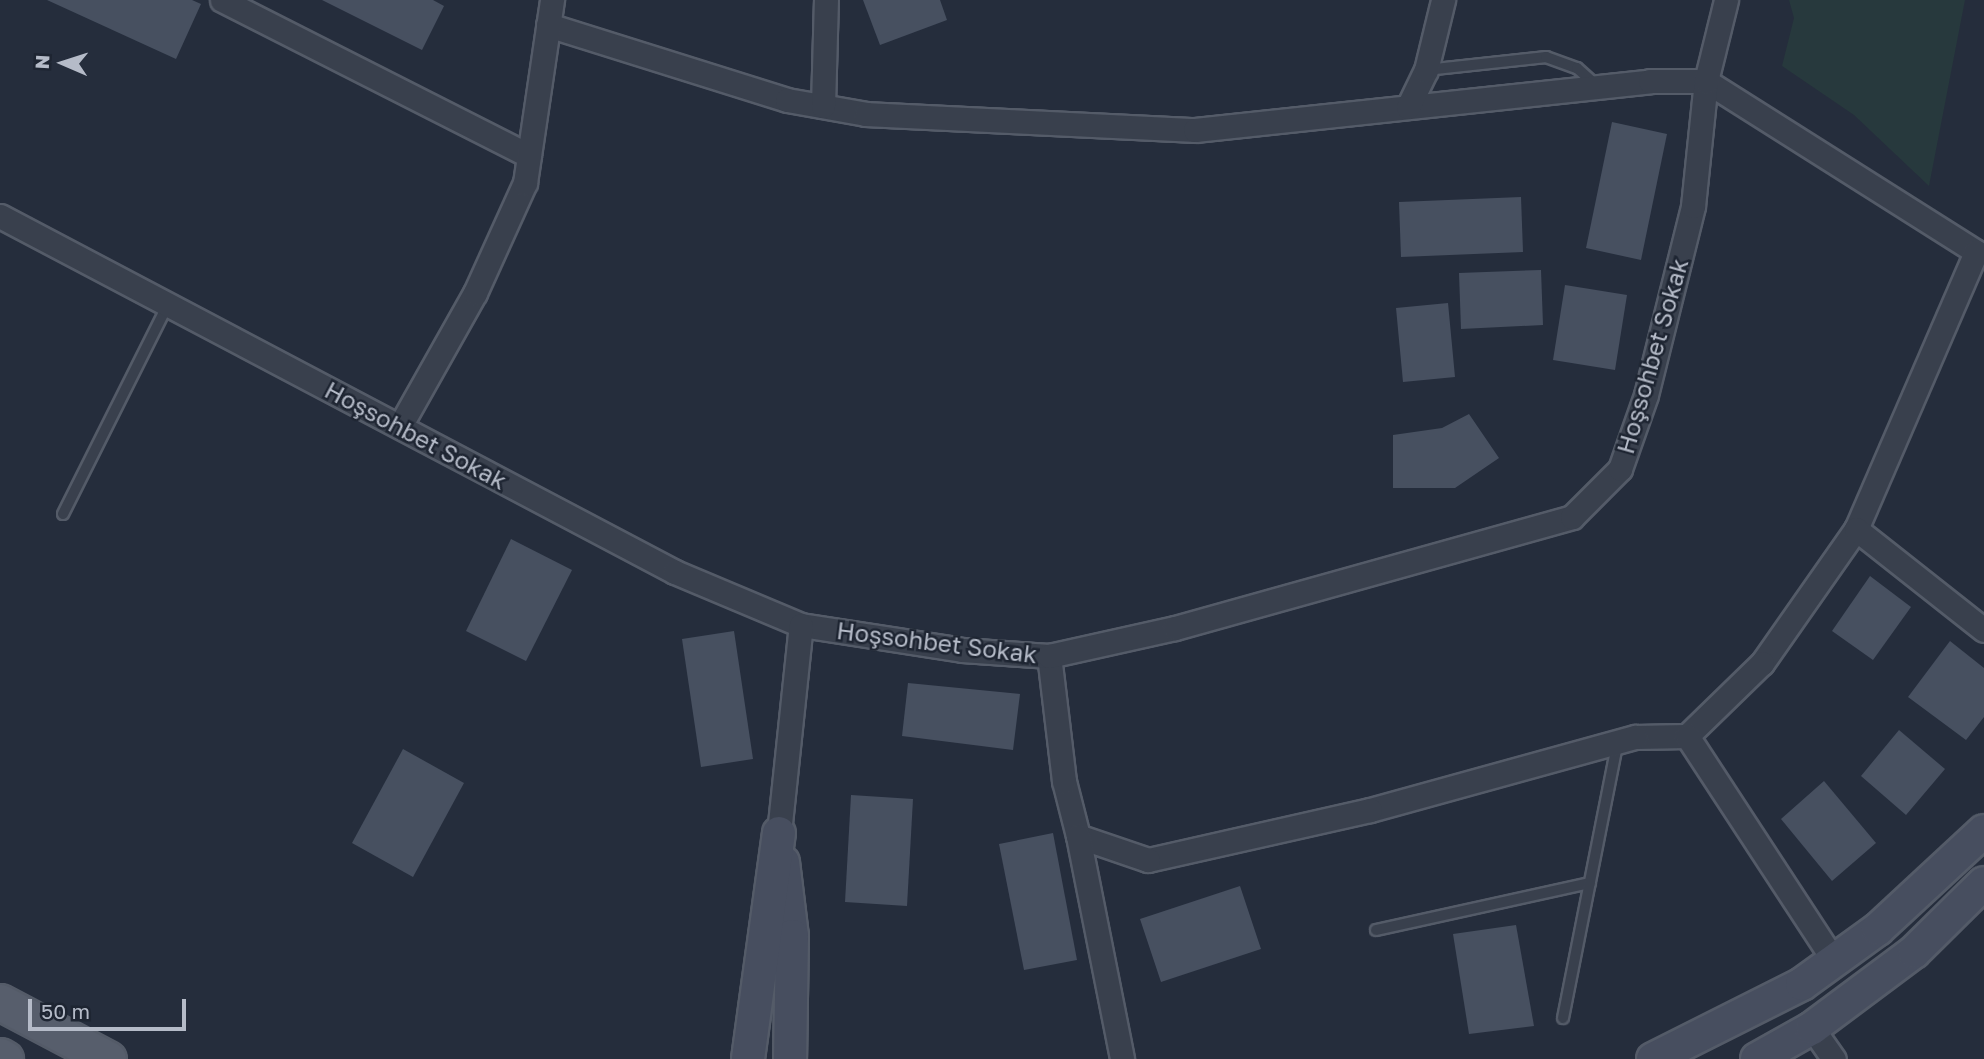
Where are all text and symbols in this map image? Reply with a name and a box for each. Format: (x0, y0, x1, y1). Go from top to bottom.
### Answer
north arrow (28, 28, 98, 98)
text: N (30, 54, 53, 70)
street label: Hoşsohbet Sokak (1610, 255, 1694, 457)
street label: Hoşsohbet Sokak (320, 375, 512, 495)
street label: Hoşsohbet Sokak (835, 615, 1039, 669)
scale bar (32, 986, 189, 1030)
text: 50 m (41, 998, 90, 1024)

